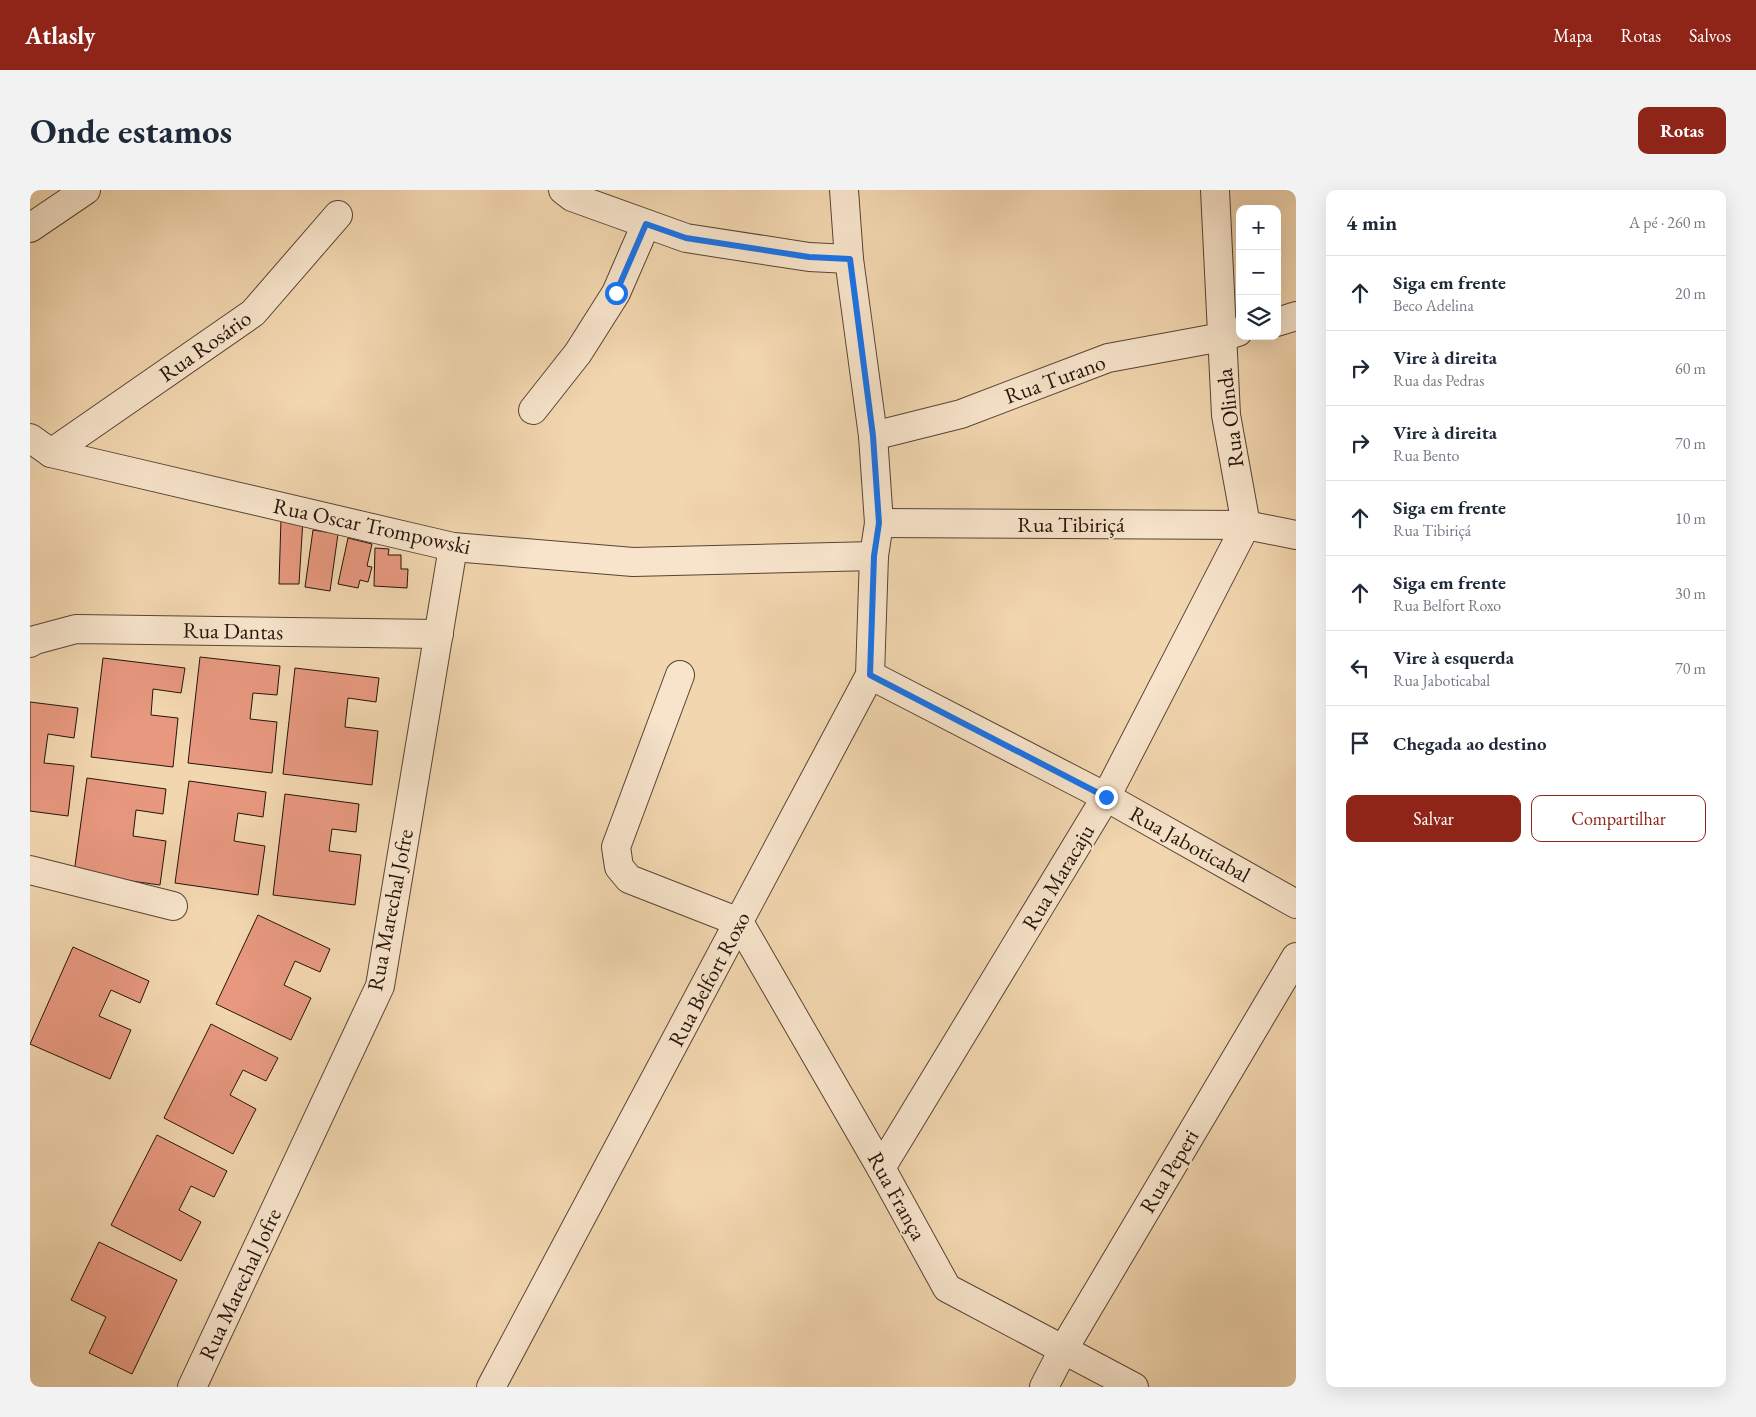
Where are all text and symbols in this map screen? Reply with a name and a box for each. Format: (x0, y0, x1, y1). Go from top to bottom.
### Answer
text: Atlasly (25, 20, 95, 51)
text: Mapa (1553, 24, 1593, 47)
text: Rotas (1621, 24, 1661, 47)
text: Salvos (1689, 24, 1731, 47)
button: Rotas (1638, 107, 1726, 154)
text: Onde estamos (30, 108, 232, 153)
map controls (1236, 205, 1281, 340)
button: + (1236, 205, 1281, 250)
text: 4 min (1346, 209, 1397, 236)
text: A pé · 260 m (1629, 212, 1706, 233)
button: − (1236, 250, 1281, 295)
text: Siga em frente (1393, 270, 1506, 295)
icon: ahead (1346, 279, 1374, 307)
route start (605, 282, 628, 305)
text: 20 m (1675, 283, 1706, 304)
button: layers (1236, 295, 1281, 340)
text: Beco Adelina (1393, 295, 1474, 316)
street label: Rua Rosário (153, 304, 257, 388)
text: Vire à direita (1393, 345, 1497, 370)
street label: Rua Turano (1001, 347, 1110, 411)
icon: right (1346, 354, 1374, 382)
text: 60 m (1675, 358, 1706, 379)
street label: Rua Olinda (1210, 367, 1250, 469)
text: Rua das Pedras (1393, 370, 1484, 391)
text: Vire à direita (1393, 420, 1497, 445)
icon: right (1346, 429, 1374, 457)
text: 70 m (1675, 433, 1706, 454)
text: Rua Bento (1393, 445, 1459, 466)
street label: Rua Oscar Trompowski (271, 491, 473, 561)
text: Siga em frente (1393, 495, 1506, 520)
icon: ahead (1346, 504, 1374, 532)
text: 10 m (1675, 508, 1706, 529)
street label: Rua Tibiriçá (1017, 510, 1125, 539)
text: Rua Tibiriçá (1393, 520, 1471, 541)
text: Siga em frente (1393, 570, 1506, 595)
icon: ahead (1346, 579, 1374, 607)
text: 30 m (1675, 583, 1706, 604)
text: Rua Belfort Roxo (1393, 595, 1501, 616)
street label: Rua Dantas (183, 616, 283, 646)
text: Vire à esquerda (1393, 645, 1514, 670)
icon: left (1346, 654, 1374, 682)
text: 70 m (1675, 658, 1706, 679)
text: Rua Jaboticabal (1393, 670, 1490, 691)
icon: arrive (1346, 729, 1374, 757)
text: Chegada ao destino (1393, 731, 1547, 756)
route end (1095, 786, 1118, 809)
button: Salvar (1346, 795, 1521, 842)
button: Compartilhar (1531, 795, 1706, 842)
street label: Rua Jaboticabal (1125, 799, 1255, 889)
street label: Rua Maracaju (1015, 818, 1101, 935)
street label: Rua Marechal Jofre (360, 826, 420, 993)
street label: Rua Belfort Roxo (661, 906, 757, 1052)
street label: Rua Peperi (1133, 1124, 1205, 1218)
street label: Rua França (861, 1147, 933, 1246)
street label: Rua Marechal Jofre (192, 1203, 288, 1365)

